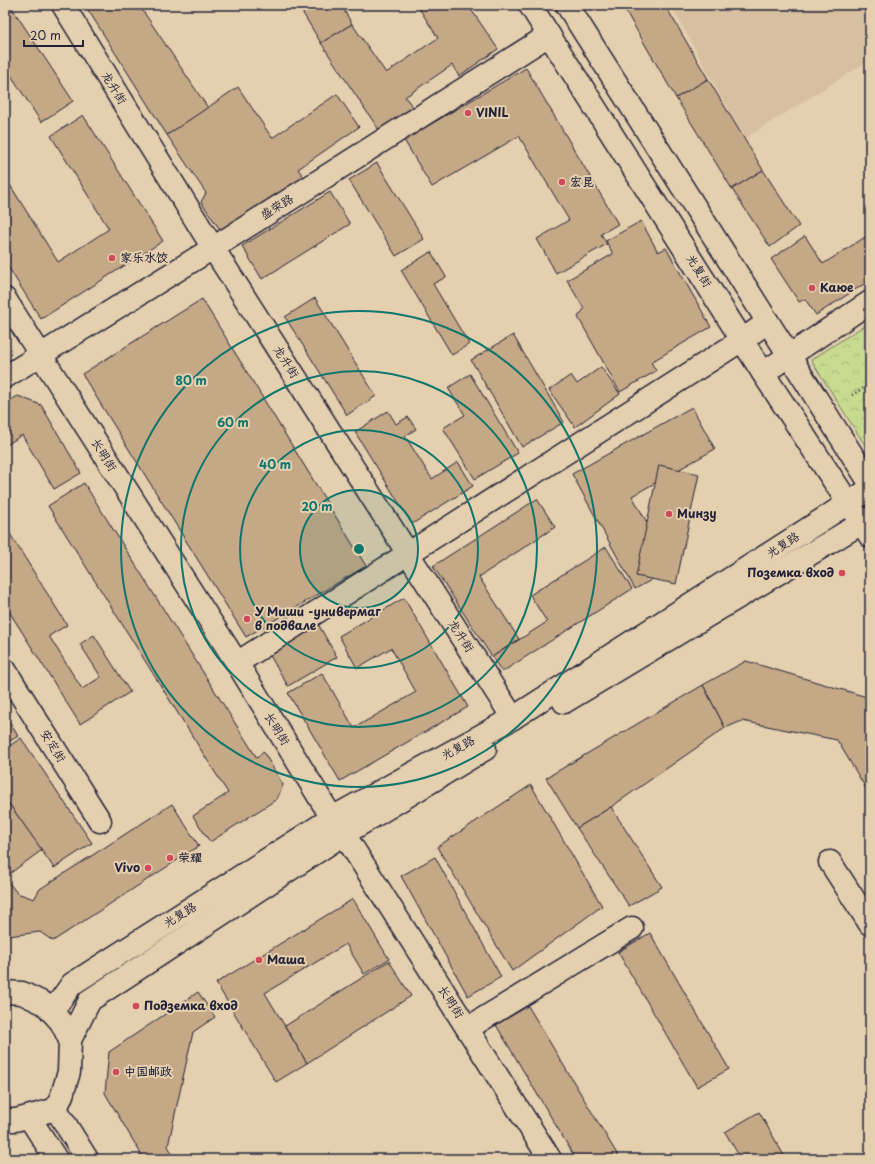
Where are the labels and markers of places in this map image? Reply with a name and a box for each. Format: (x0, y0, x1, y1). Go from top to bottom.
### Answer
place label: VINIL (476, 103, 509, 121)
marker: VINIL (463, 108, 473, 118)
place label: 宏昆 (570, 172, 594, 190)
marker: 宏昆 (557, 177, 567, 187)
place label: 家乐水饺 (120, 248, 168, 266)
marker: 家乐水饺 (107, 253, 117, 263)
place label: Каюе (820, 278, 854, 296)
marker: Каюе (807, 283, 817, 293)
place label: Минзу (677, 504, 717, 522)
marker: Минзу (664, 509, 674, 519)
centre of rings (352, 542, 366, 556)
place label: Поземка вход (747, 563, 834, 581)
marker: Поземка вход (837, 568, 847, 578)
place label: У Миши -универмаг в подвале (254, 602, 381, 634)
marker: У Миши -универмаг в подвале (242, 614, 252, 624)
place label: 荣耀 (178, 848, 202, 866)
marker: 荣耀 (165, 853, 175, 863)
place label: Vivo (115, 858, 140, 876)
marker: Vivo (143, 863, 153, 873)
place label: Маша (267, 950, 306, 968)
marker: Маша (254, 955, 264, 965)
place label: Подземка вход (144, 996, 238, 1014)
marker: Подземка вход (131, 1001, 141, 1011)
place label: 中国邮政 (124, 1062, 172, 1080)
marker: 中国邮政 (111, 1067, 121, 1077)

